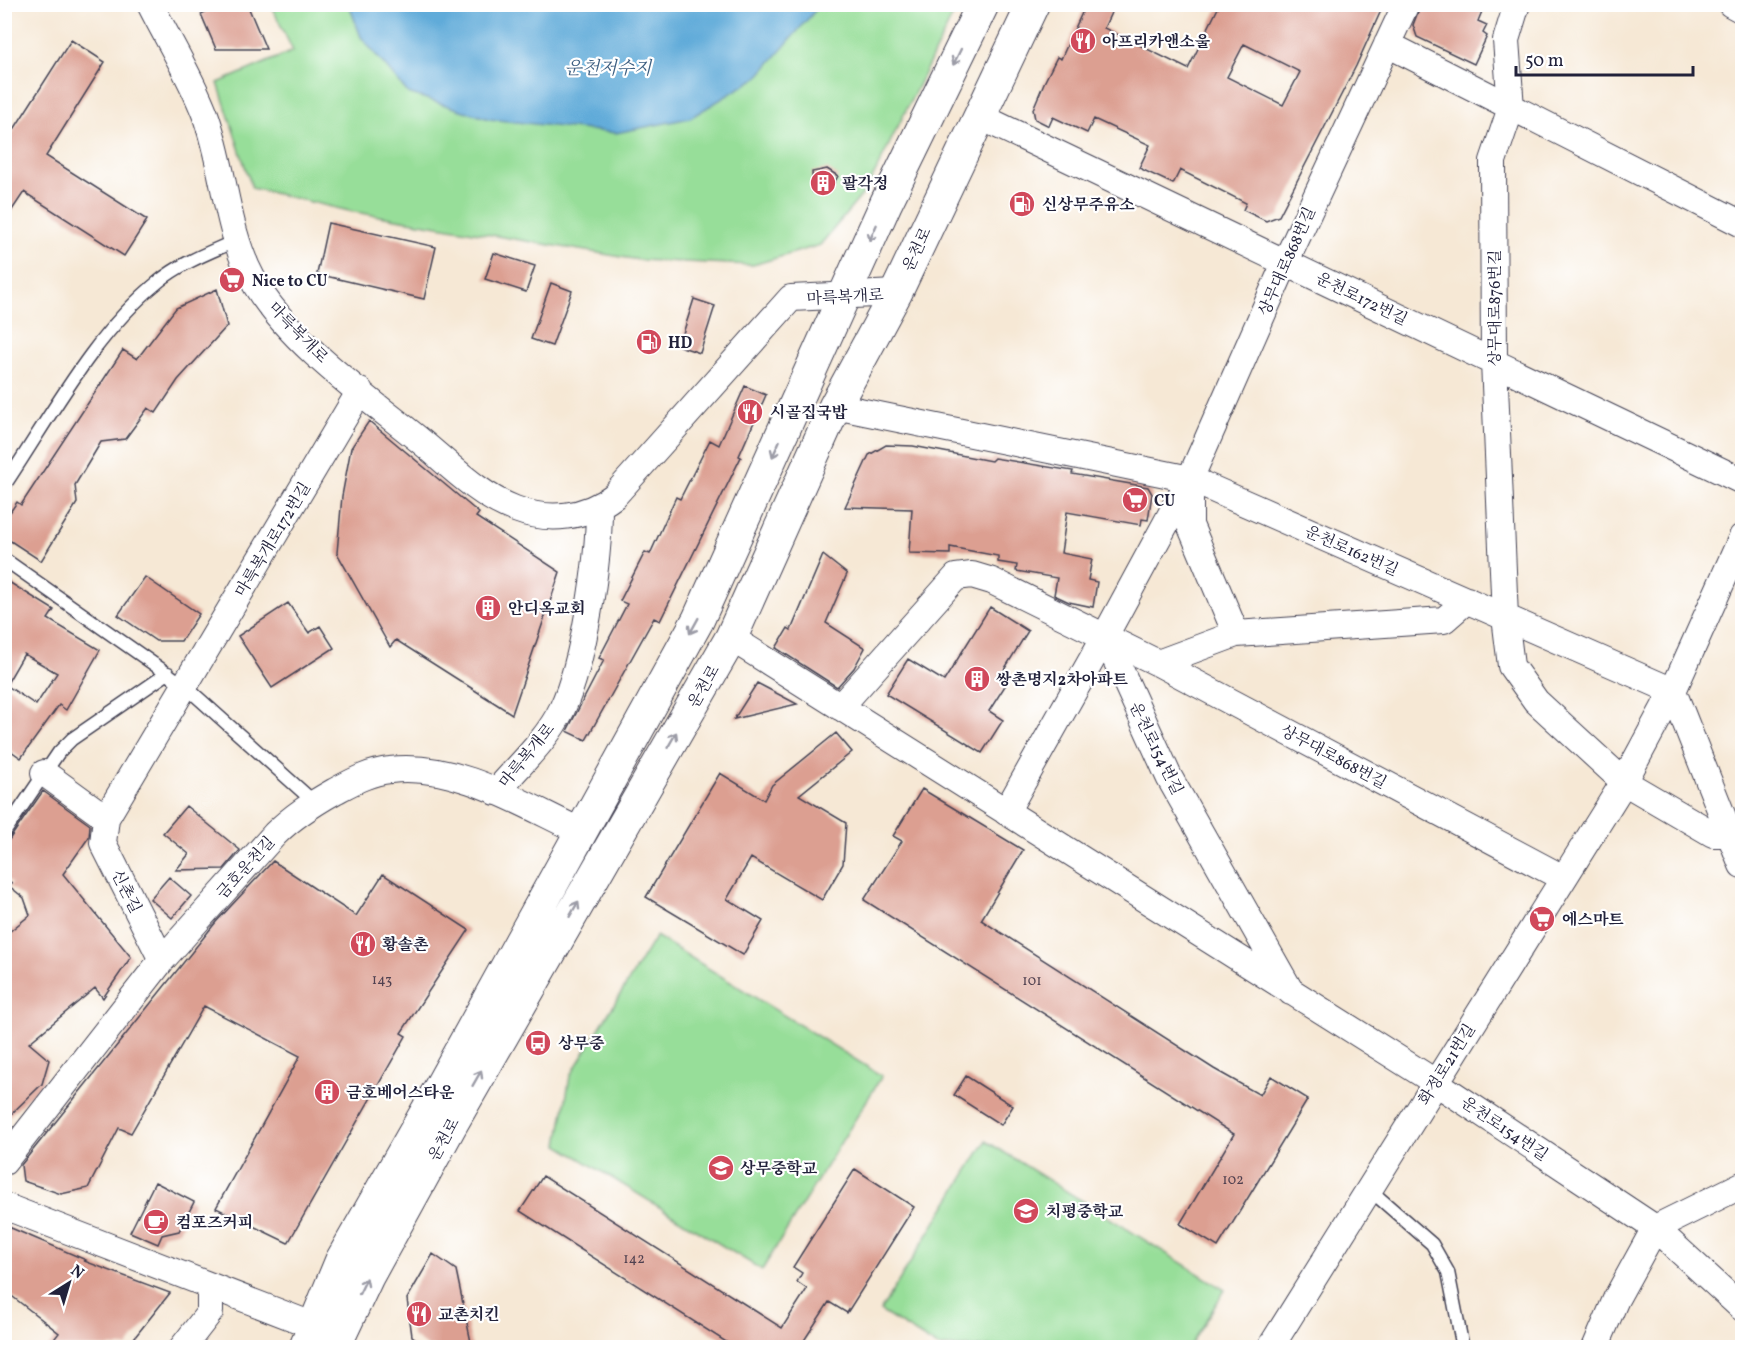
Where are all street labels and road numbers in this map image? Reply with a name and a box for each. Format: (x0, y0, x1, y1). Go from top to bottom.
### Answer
street label: 상무대로868번길 (1254, 204, 1322, 320)
street label: 운천로 (898, 224, 938, 276)
street label: 상무대로876번길 (1485, 250, 1507, 366)
street label: 운천로172번길 (1312, 268, 1411, 332)
street label: 마륵복개로 (806, 285, 885, 311)
street label: 마륵복개로 (263, 298, 333, 369)
street label: 마륵복개로172번길 (231, 478, 317, 602)
street label: 운천로162번길 (1301, 521, 1401, 582)
street label: 운천로 (684, 661, 726, 713)
street label: 운천로154번길 (1123, 699, 1187, 799)
street label: 마륵복개로 (495, 719, 561, 793)
street label: 상무대로868번길 (1276, 721, 1390, 795)
street label: 금호운천길 (212, 832, 281, 904)
street label: 신촌길 (105, 866, 146, 918)
street label: 화정로21번길 (1414, 1020, 1481, 1110)
street label: 운천로154번길 (1456, 1092, 1552, 1167)
street label: 운천로 (424, 1114, 466, 1166)

